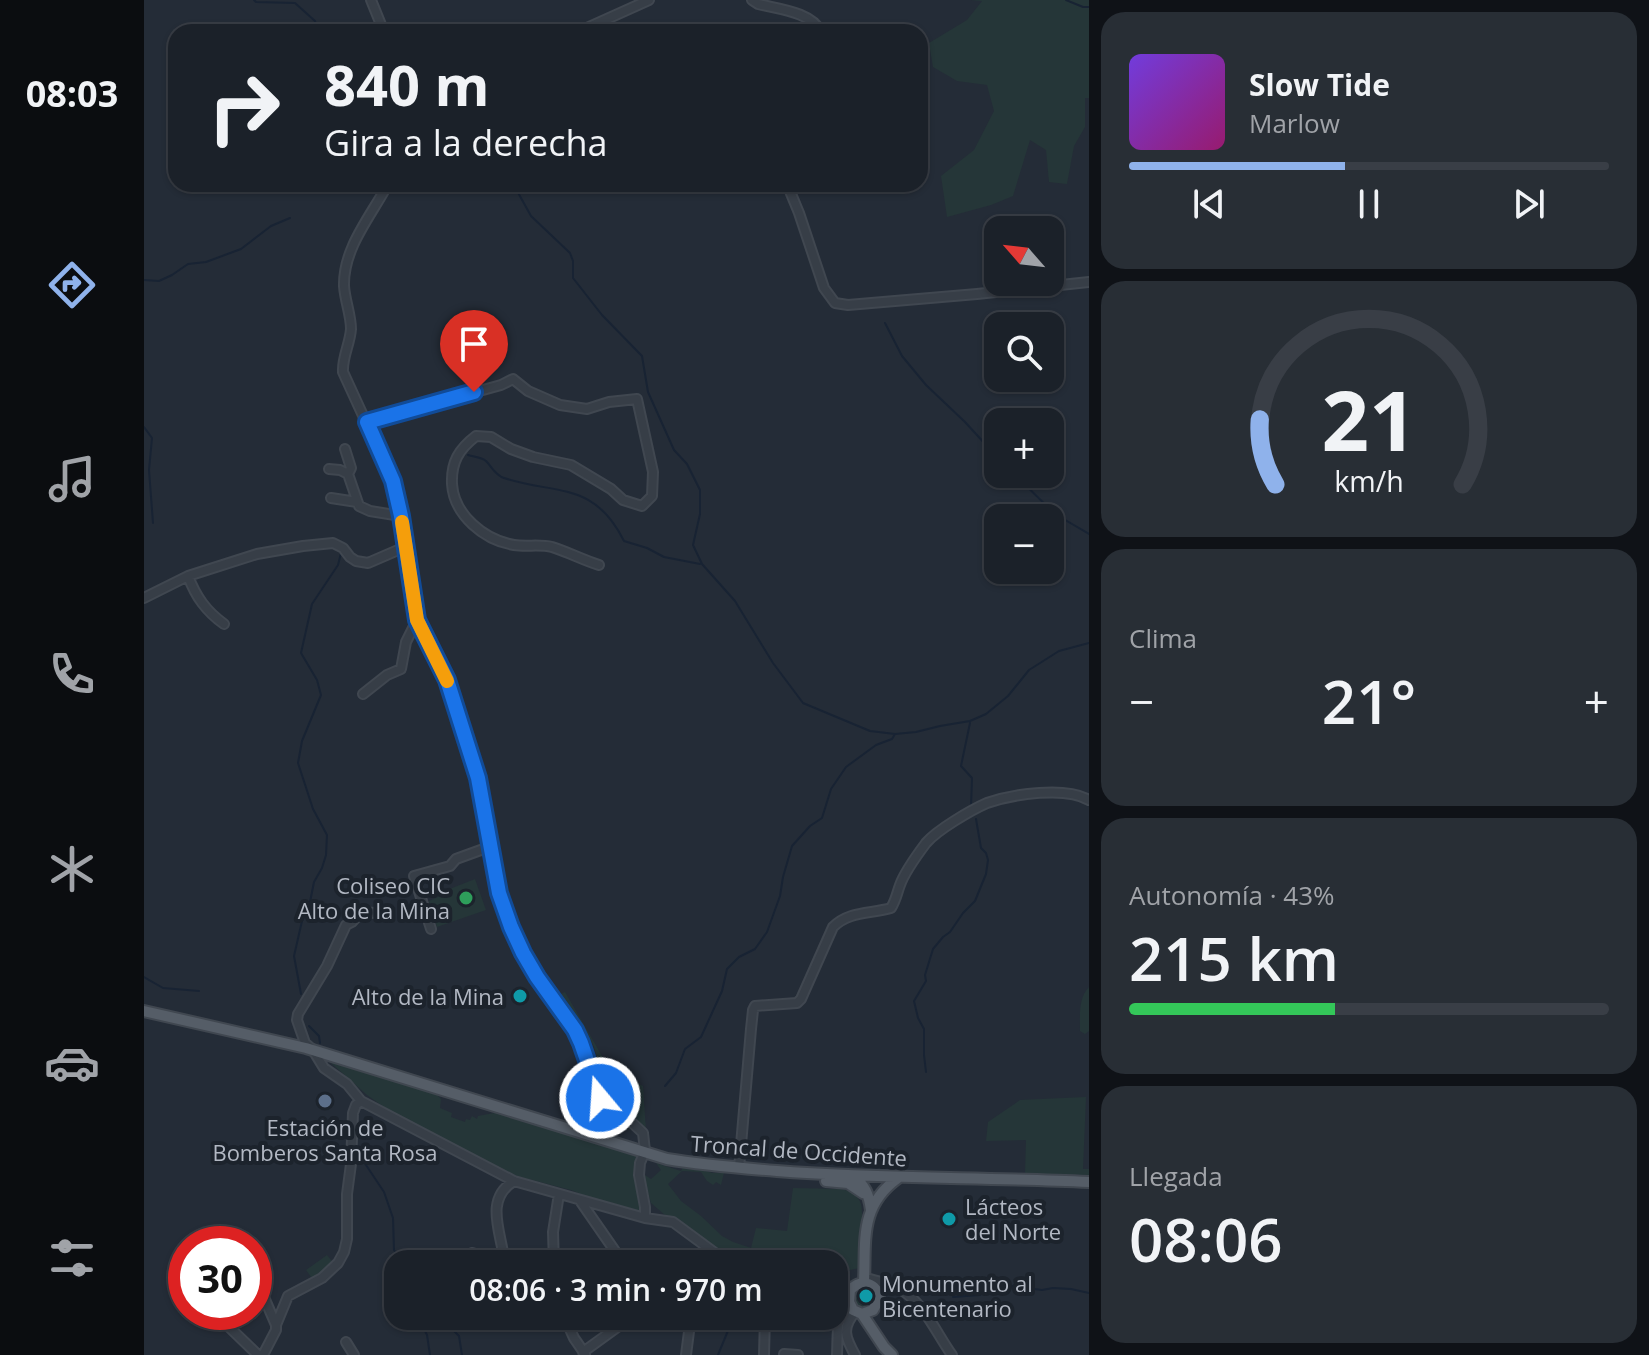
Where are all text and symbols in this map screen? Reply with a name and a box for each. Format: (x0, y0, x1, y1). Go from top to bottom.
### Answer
text: 840 m (324, 46, 490, 122)
icon: right (192, 56, 296, 160)
text: Slow Tide (1249, 64, 1390, 105)
text: 08:03 (26, 69, 118, 118)
text: Marlow (1249, 105, 1340, 141)
text: Gira a la derecha (324, 118, 608, 167)
icon: previous (1187, 182, 1231, 226)
icon: pause (1347, 182, 1391, 226)
icon: next (1507, 182, 1551, 226)
north arrow (984, 216, 1064, 296)
map controls (984, 216, 1064, 584)
icon: directions (44, 257, 100, 313)
pin (440, 310, 508, 392)
button: search (984, 312, 1064, 392)
icon: arrive (452, 322, 496, 366)
text: 21 (1321, 361, 1417, 474)
button: + (984, 408, 1064, 488)
icon: music (44, 451, 100, 507)
text: km/h (1334, 461, 1404, 500)
button: − (984, 504, 1064, 584)
text: Clima (1129, 620, 1197, 656)
icon: phone (44, 646, 100, 702)
text: 21° (1322, 660, 1416, 742)
text: − (1129, 671, 1154, 731)
text: + (1584, 671, 1609, 731)
icon: climate (44, 841, 100, 897)
place label: Coliseo CIC Alto de la Mina (298, 870, 450, 925)
text: Autonomía · 43% (1129, 877, 1335, 913)
marker: Coliseo CIC Alto de la Mina (457, 889, 475, 907)
text: 215 km (1129, 917, 1339, 999)
place label: Alto de la Mina (352, 981, 504, 1011)
marker: Alto de la Mina (511, 987, 529, 1005)
icon: car (44, 1035, 100, 1091)
position arrow (558, 1056, 642, 1140)
marker: Estación de Bomberos Santa Rosa (316, 1092, 334, 1110)
place label: Estación de Bomberos Santa Rosa (212, 1112, 438, 1167)
street label: Troncal de Occidente (690, 1127, 908, 1173)
text: Llegada (1129, 1158, 1223, 1194)
place label: Lácteos del Norte (965, 1191, 1061, 1246)
text: 08:06 (1129, 1198, 1283, 1280)
marker: Lácteos del Norte (940, 1210, 958, 1228)
speed limit sign: 30 (168, 1226, 272, 1330)
icon: filters (44, 1230, 100, 1286)
place label: Monumento al Bicentenario (882, 1268, 1033, 1323)
text: 08:06 · 3 min · 970 m (469, 1269, 763, 1310)
marker: Monumento al Bicentenario (857, 1287, 875, 1305)

